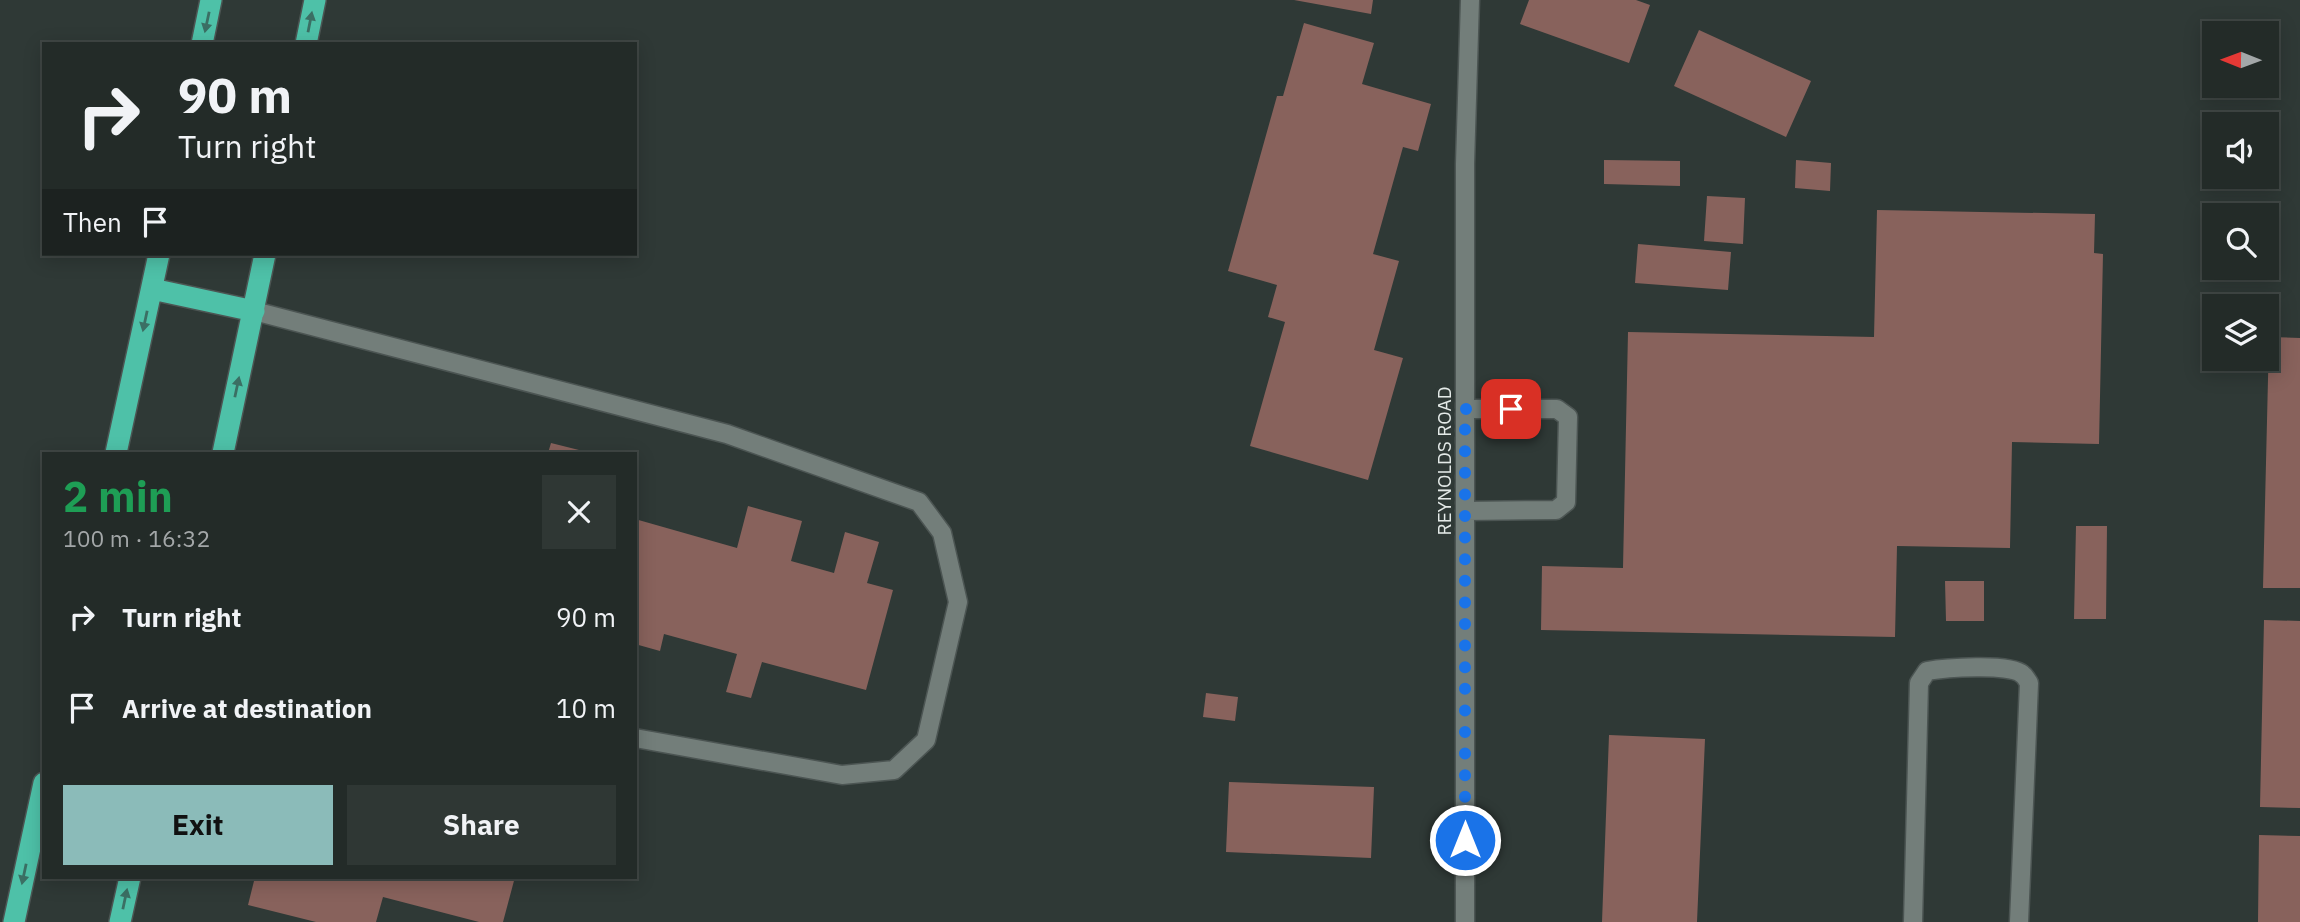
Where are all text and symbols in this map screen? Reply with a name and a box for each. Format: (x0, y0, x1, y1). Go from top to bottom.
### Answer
one-way arrow (201, 11, 212, 33)
one-way arrow (305, 11, 316, 33)
north arrow (2202, 21, 2278, 98)
map controls (2202, 21, 2279, 371)
text: 90 m (178, 63, 292, 126)
icon: right (63, 70, 154, 161)
button: sound (2202, 112, 2279, 189)
text: Turn right (178, 125, 316, 167)
icon: arrive (136, 203, 174, 241)
button: search (2202, 203, 2279, 280)
text: Then (63, 205, 122, 239)
button: layers (2202, 294, 2279, 371)
one-way arrow (139, 310, 150, 332)
one-way arrow (232, 376, 243, 398)
pin (1481, 379, 1541, 439)
street label: REYNOLDS ROAD (1432, 387, 1456, 535)
icon: arrive (1492, 390, 1530, 428)
text: 2 min (63, 469, 173, 524)
button: close (542, 475, 616, 549)
text: 100 m · 16:32 (63, 523, 210, 553)
icon: right (63, 598, 101, 636)
text: Turn right (122, 600, 241, 634)
text: 90 m (556, 600, 616, 634)
icon: arrive (63, 689, 101, 727)
text: Arrive at destination (122, 691, 372, 725)
text: 10 m (556, 691, 616, 725)
button: Exit (63, 785, 333, 865)
button: Share (347, 785, 616, 865)
position arrow (1428, 803, 1502, 877)
one-way arrow (18, 863, 29, 885)
one-way arrow (119, 888, 130, 910)

